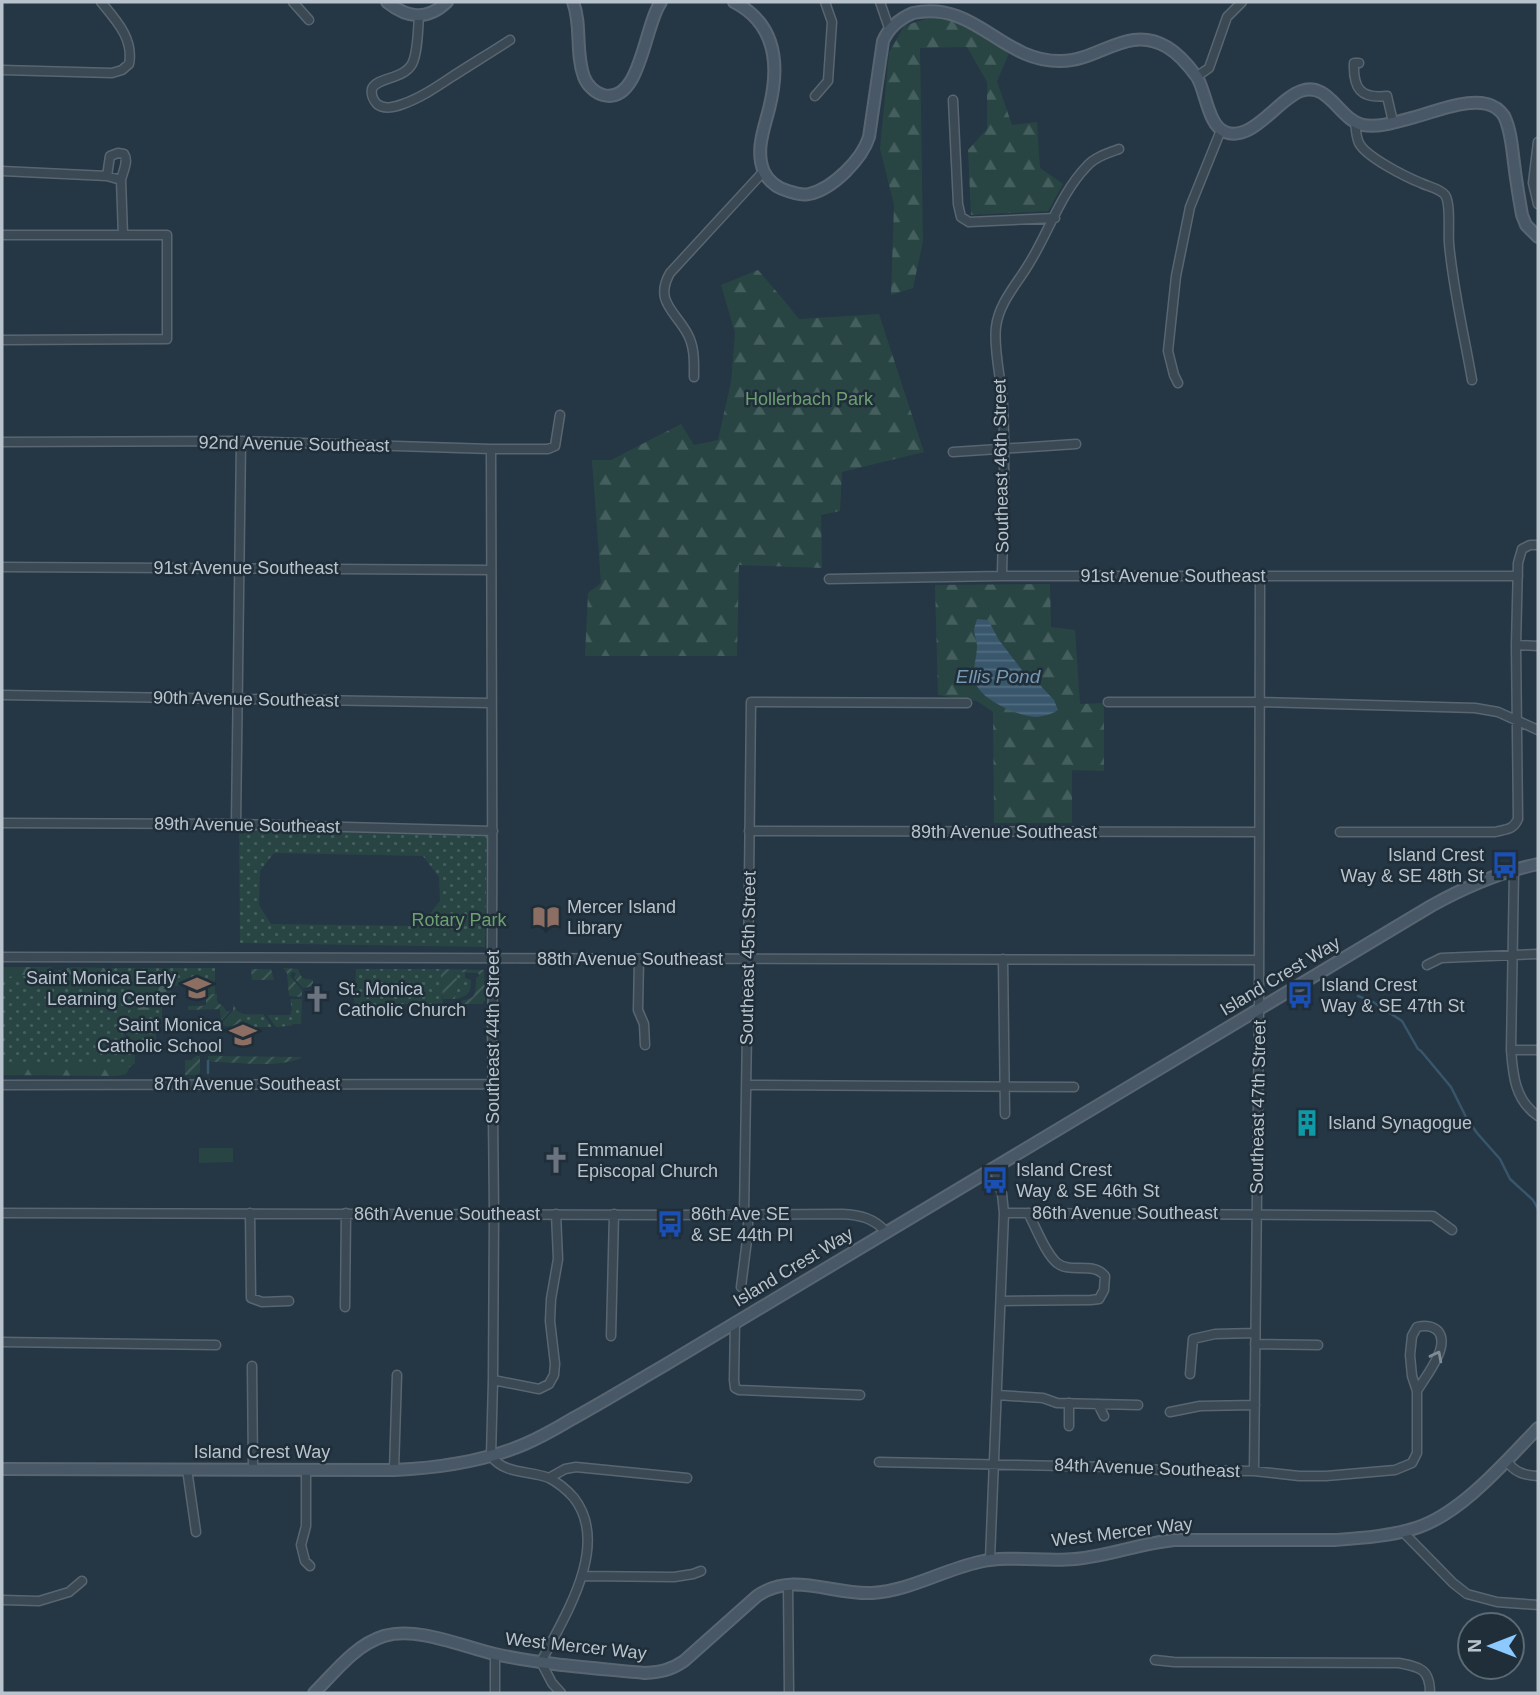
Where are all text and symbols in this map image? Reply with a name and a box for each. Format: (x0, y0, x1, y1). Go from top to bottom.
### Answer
street label: Southeast 46th Street (989, 379, 1013, 553)
park label: Hollerbach Park (745, 389, 874, 409)
street label: 92nd Avenue Southeast (198, 432, 390, 456)
street label: 91st Avenue Southeast (154, 558, 338, 578)
street label: 91st Avenue Southeast (1081, 566, 1265, 586)
water label: Ellis Pond (956, 666, 1042, 687)
street label: 90th Avenue Southeast (153, 687, 339, 711)
street label: 89th Avenue Southeast (154, 813, 340, 837)
street label: 89th Avenue Southeast (911, 822, 1097, 842)
place label: Island Crest Way & SE 48th St (1341, 845, 1484, 886)
bus stop icon: Island Crest Way & SE 48th St (1490, 850, 1520, 880)
street label: Southeast 45th Street (736, 871, 760, 1045)
place label: Mercer Island Library (567, 897, 676, 938)
library icon: Mercer Island Library (531, 902, 561, 932)
park label: Rotary Park (411, 910, 508, 930)
street label: Island Crest Way (1216, 932, 1344, 1020)
street label: 88th Avenue Southeast (537, 949, 723, 969)
street label: Southeast 44th Street (483, 950, 503, 1124)
place label: Saint Monica Early Learning Center (26, 968, 176, 1009)
school or university icon: Saint Monica Early Learning Center (182, 973, 212, 1003)
place label: Island Crest Way & SE 47th St (1321, 975, 1464, 1016)
place label: St. Monica Catholic Church (338, 979, 466, 1020)
bus stop icon: Island Crest Way & SE 47th St (1285, 980, 1315, 1010)
church icon: St. Monica Catholic Church (302, 984, 332, 1014)
place label: Saint Monica Catholic School (97, 1015, 223, 1056)
school or university icon: Saint Monica Catholic School (228, 1020, 258, 1050)
street label: Southeast 47th Street (1246, 1020, 1270, 1194)
street label: 87th Avenue Southeast (154, 1074, 340, 1094)
building icon: Island Synagogue (1292, 1108, 1322, 1138)
place label: Island Synagogue (1328, 1113, 1472, 1133)
place label: Emmanuel Episcopal Church (577, 1140, 718, 1181)
church icon: Emmanuel Episcopal Church (541, 1145, 571, 1175)
place label: Island Crest Way & SE 46th St (1016, 1160, 1159, 1201)
bus stop icon: Island Crest Way & SE 46th St (980, 1165, 1010, 1195)
street label: 86th Avenue Southeast (1032, 1203, 1218, 1223)
street label: 86th Avenue Southeast (354, 1204, 540, 1224)
place label: 86th Ave SE & SE 44th Pl (691, 1204, 793, 1245)
bus stop icon: 86th Ave SE & SE 44th Pl (655, 1209, 685, 1239)
street label: Island Crest Way (729, 1223, 857, 1311)
one-way arrow (1429, 1351, 1442, 1363)
street label: Island Crest Way (194, 1442, 330, 1462)
street label: 84th Avenue Southeast (1054, 1455, 1240, 1481)
street label: West Mercer Way (1050, 1513, 1194, 1551)
north arrow (1456, 1611, 1526, 1681)
street label: West Mercer Way (504, 1629, 648, 1663)
text: N (1464, 1639, 1485, 1653)

